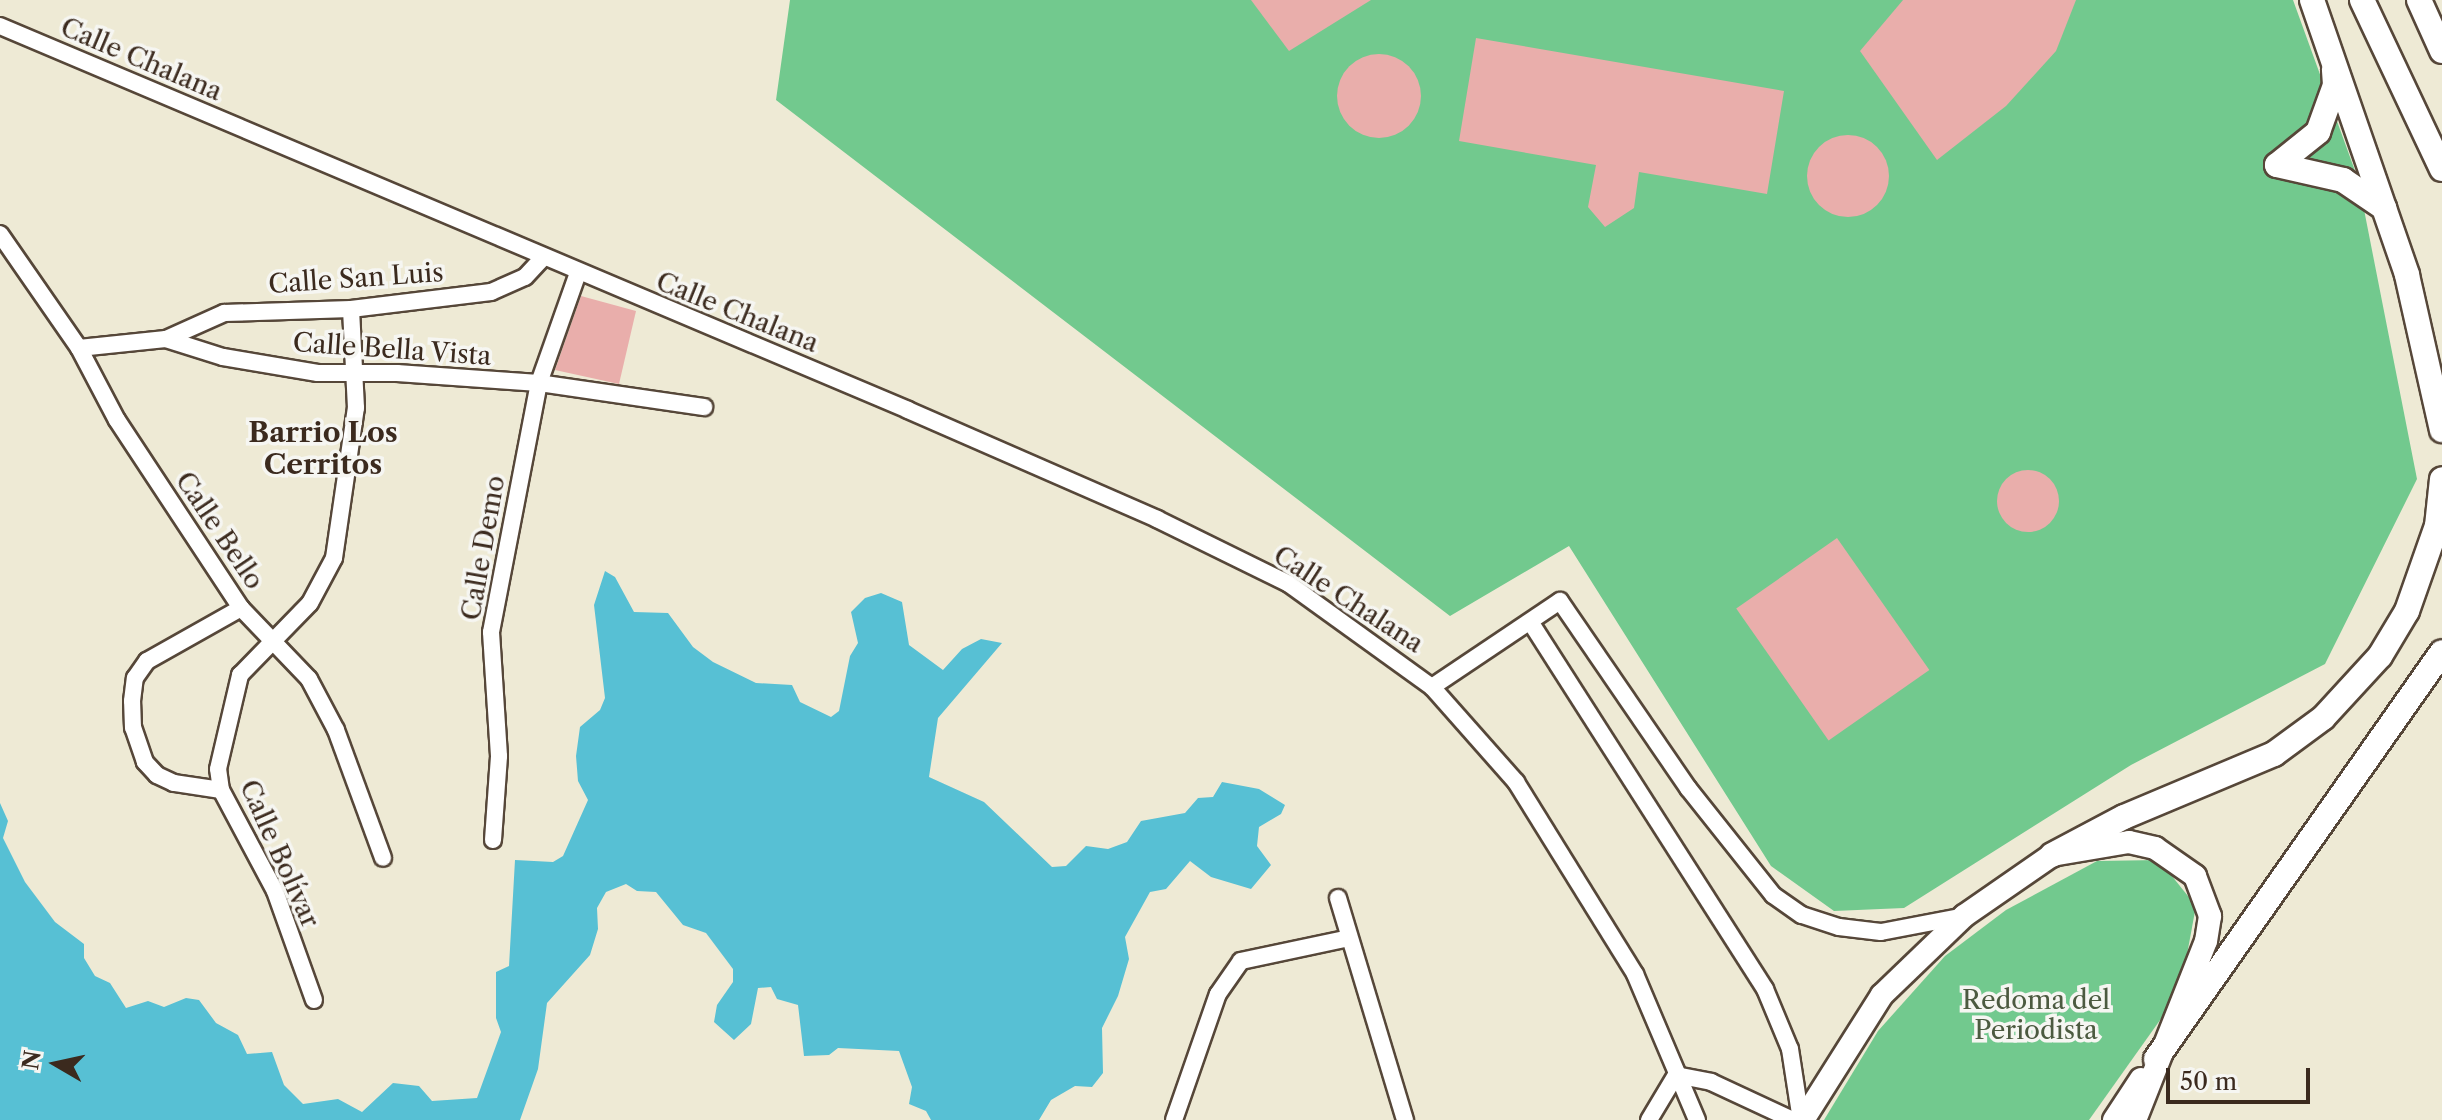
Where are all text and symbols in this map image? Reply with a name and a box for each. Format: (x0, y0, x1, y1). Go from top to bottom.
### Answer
street label: Calle Chalana (56, 12, 226, 108)
street label: Calle San Luis (267, 257, 445, 301)
street label: Calle Chalana (651, 266, 823, 360)
street label: Calle Bella Vista (291, 327, 493, 373)
district label: Barrio Los Cerritos (248, 415, 398, 481)
street label: Calle Bello (168, 466, 270, 596)
street label: Calle Demo (456, 473, 512, 623)
street label: Calle Chalana (1267, 540, 1429, 660)
street label: Calle Bolívar (233, 775, 325, 933)
park label: Redoma del Periodista (1962, 985, 2110, 1046)
north arrow (16, 1024, 96, 1104)
text: N (17, 1049, 47, 1072)
scale bar (2170, 1052, 2314, 1102)
text: 50 m (2180, 1067, 2237, 1096)

